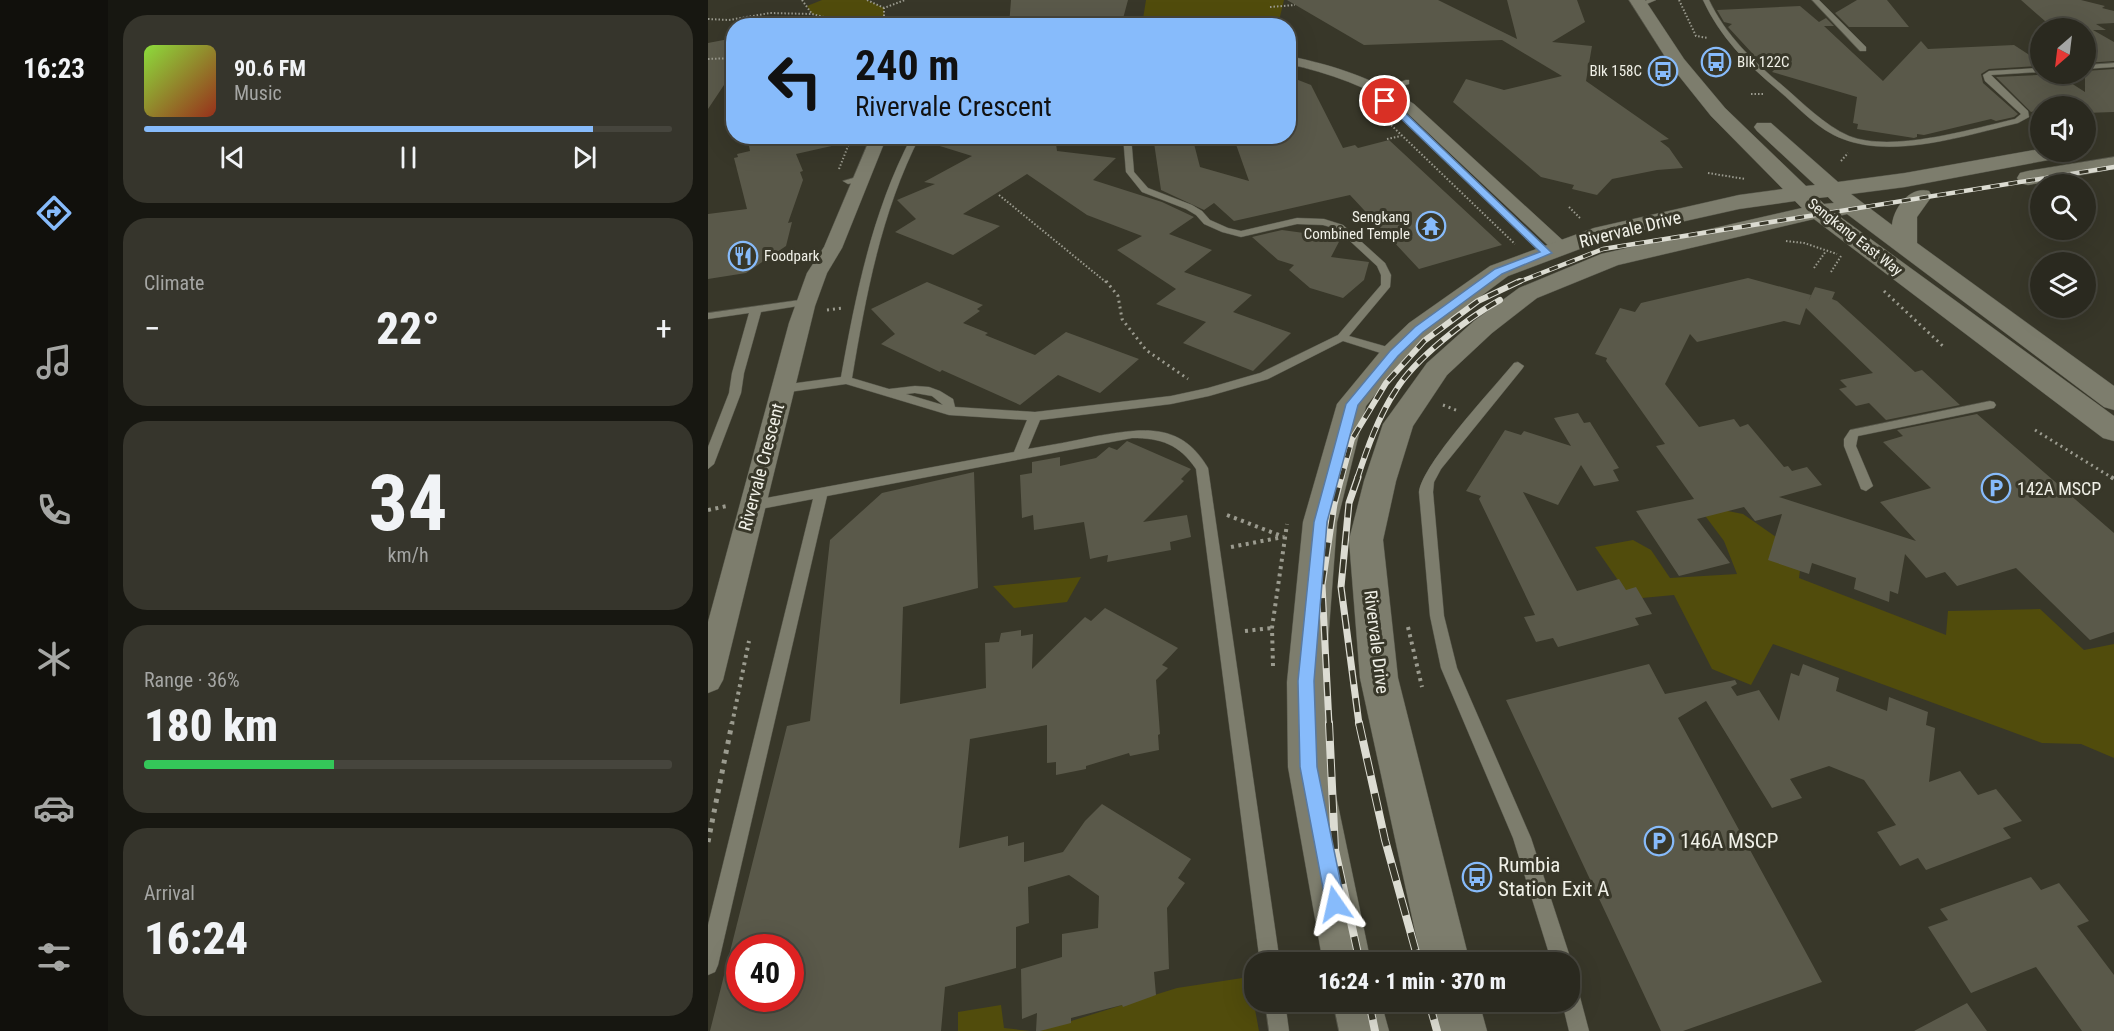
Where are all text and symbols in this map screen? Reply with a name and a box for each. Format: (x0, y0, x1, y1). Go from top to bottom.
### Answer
north arrow (2030, 18, 2096, 84)
map controls (2030, 18, 2096, 318)
text: 240 m (855, 41, 960, 90)
icon: left (756, 42, 834, 120)
bus stop icon: Blk 122C (1700, 46, 1732, 78)
text: 16:23 (23, 53, 85, 85)
place label: Blk 122C (1737, 53, 1790, 71)
bus stop icon: Blk 158C (1647, 55, 1679, 87)
text: 90.6 FM (234, 56, 306, 81)
place label: Blk 158C (1589, 62, 1642, 80)
pin (1359, 75, 1410, 126)
text: Music (234, 81, 282, 105)
icon: arrive (1368, 84, 1401, 117)
text: Rivervale Crescent (855, 91, 1052, 123)
button: sound (2030, 96, 2096, 162)
icon: previous (216, 141, 249, 174)
icon: pause (392, 141, 425, 174)
icon: next (568, 141, 601, 174)
button: search (2030, 174, 2096, 240)
icon: directions (33, 192, 75, 234)
street label: Sengkang East Way (1804, 194, 1906, 280)
street label: Rivervale Drive (1577, 206, 1683, 252)
place label: Sengkang Combined Temple (1304, 208, 1410, 243)
temple icon: Sengkang Combined Temple (1415, 210, 1447, 242)
restaurant icon: Foodpark (727, 240, 759, 272)
place label: Foodpark (764, 247, 820, 265)
button: layers (2030, 252, 2096, 318)
text: Climate (144, 271, 204, 295)
text: 22° (376, 302, 440, 355)
text: − (144, 309, 161, 348)
text: + (656, 309, 672, 348)
icon: music (33, 341, 75, 383)
street label: Rivervale Crescent (734, 401, 788, 533)
text: 34 (369, 458, 447, 549)
parking icon: 142A MSCP (1980, 472, 2012, 504)
place label: 142A MSCP (2017, 478, 2101, 499)
icon: phone (33, 489, 75, 531)
text: km/h (387, 543, 429, 567)
street label: Rivervale Drive (1360, 589, 1394, 695)
icon: climate (33, 638, 75, 680)
text: Range · 36% (144, 668, 240, 692)
text: 180 km (144, 699, 278, 752)
icon: car (33, 787, 75, 829)
parking icon: 146A MSCP (1643, 825, 1675, 857)
place label: 146A MSCP (1680, 829, 1778, 853)
place label: Rumbia Station Exit A (1498, 853, 1609, 901)
bus stop icon: Rumbia Station Exit A (1461, 861, 1493, 893)
position arrow (1303, 872, 1367, 936)
text: Arrival (144, 881, 195, 905)
text: 16:24 (144, 912, 248, 965)
speed limit sign: 40 (726, 934, 804, 1012)
icon: filters (33, 936, 75, 978)
text: 16:24 · 1 min · 370 m (1318, 969, 1506, 994)

